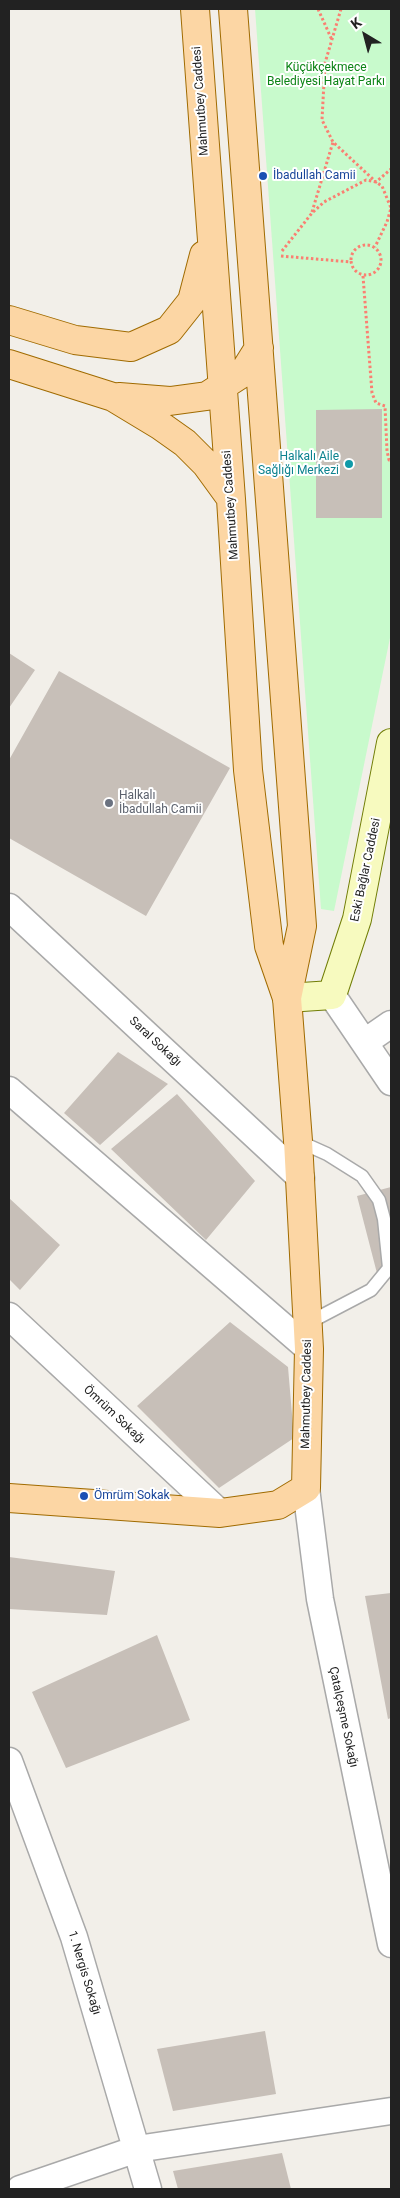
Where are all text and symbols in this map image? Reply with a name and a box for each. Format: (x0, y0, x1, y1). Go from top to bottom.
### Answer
north arrow (340, 10, 390, 60)
text: K (348, 14, 364, 32)
street label: Mahmutbey Caddesi (190, 46, 212, 156)
park label: Küçükçekmece Belediyesi Hayat Parkı (267, 61, 385, 89)
place label: İbadullah Camii (273, 169, 356, 183)
marker: İbadullah Camii (257, 170, 269, 182)
street label: Mahmutbey Caddesi (220, 450, 242, 560)
place label: Halkalı Aile Sağlığı Merkezi (258, 450, 339, 478)
marker: Halkalı Aile Sağlığı Merkezi (343, 458, 355, 470)
place label: Halkalı İbadullah Camii (119, 789, 202, 817)
marker: Halkalı İbadullah Camii (103, 797, 115, 809)
street label: Eski Bağlar Caddesi (348, 817, 384, 923)
street label: Saral Sokağı (126, 1014, 184, 1070)
street label: Mahmutbey Caddesi (299, 1339, 315, 1449)
street label: Ömrüm Sokağı (80, 1383, 148, 1447)
place label: Ömrüm Sokak (94, 1489, 170, 1503)
marker: Ömrüm Sokak (78, 1490, 90, 1502)
street label: Çatalçeşme Sokağı (325, 1665, 361, 1769)
street label: 1. Nergis Sokağı (64, 1929, 104, 2017)

